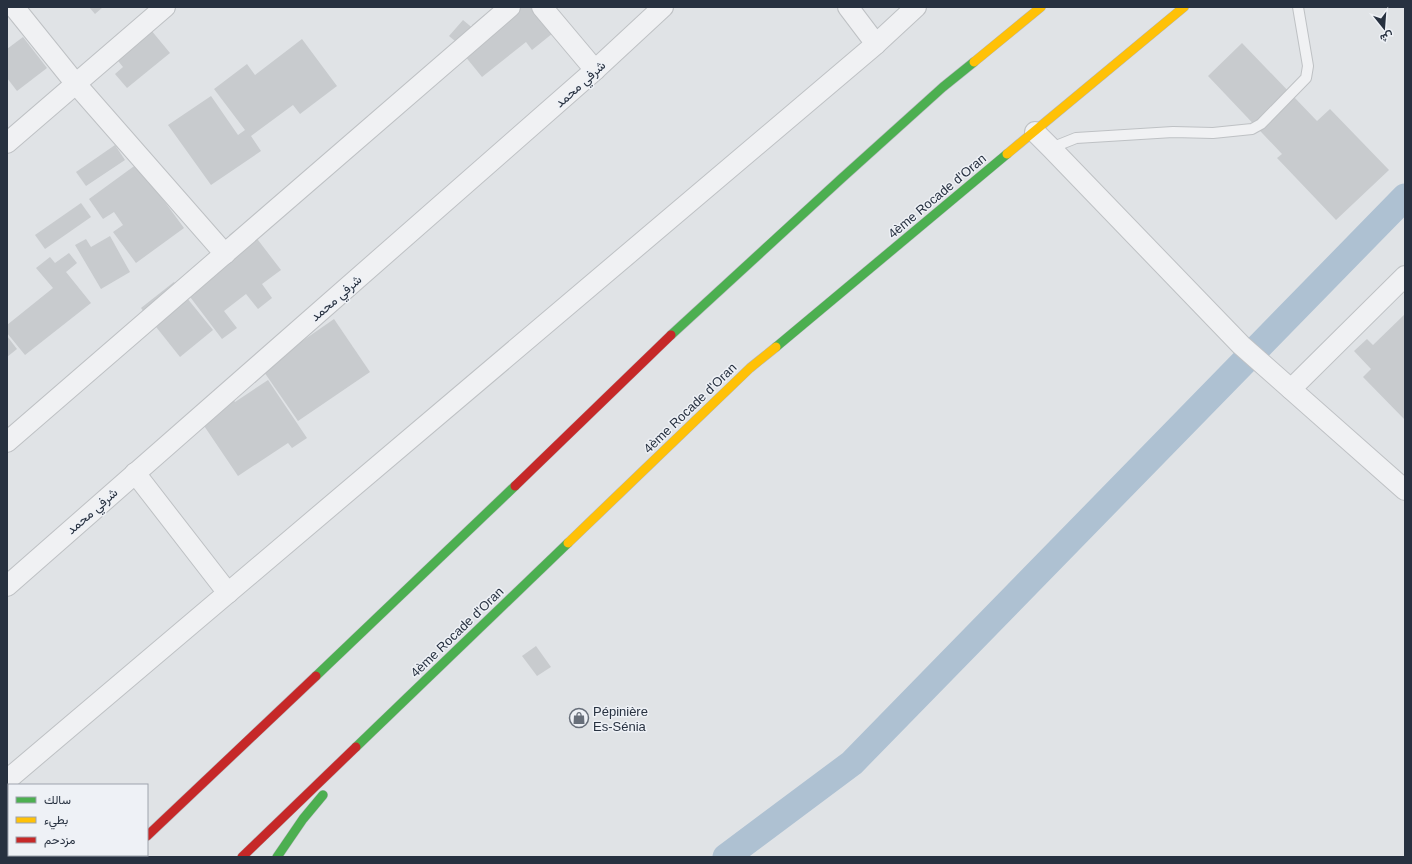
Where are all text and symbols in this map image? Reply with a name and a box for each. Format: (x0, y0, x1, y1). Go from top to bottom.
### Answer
north arrow (1364, 8, 1404, 48)
text: ش (1379, 29, 1395, 45)
street label: شرفي محمد (552, 58, 610, 113)
street label: 4ème Rocade d'Oran (885, 151, 989, 241)
street label: شرفي محمد (307, 272, 366, 326)
street label: 4ème Rocade d'Oran (640, 360, 740, 456)
street label: شرفي محمد (63, 485, 122, 539)
street label: 4ème Rocade d'Oran (407, 584, 507, 680)
place label: Pépinière Es-Sénia (593, 704, 648, 734)
shop icon: Pépinière Es-Sénia (568, 707, 590, 729)
legend (8, 784, 148, 856)
text: سالك (44, 793, 71, 807)
text: بطيء (44, 813, 68, 830)
text: مزدحم (44, 833, 75, 848)

